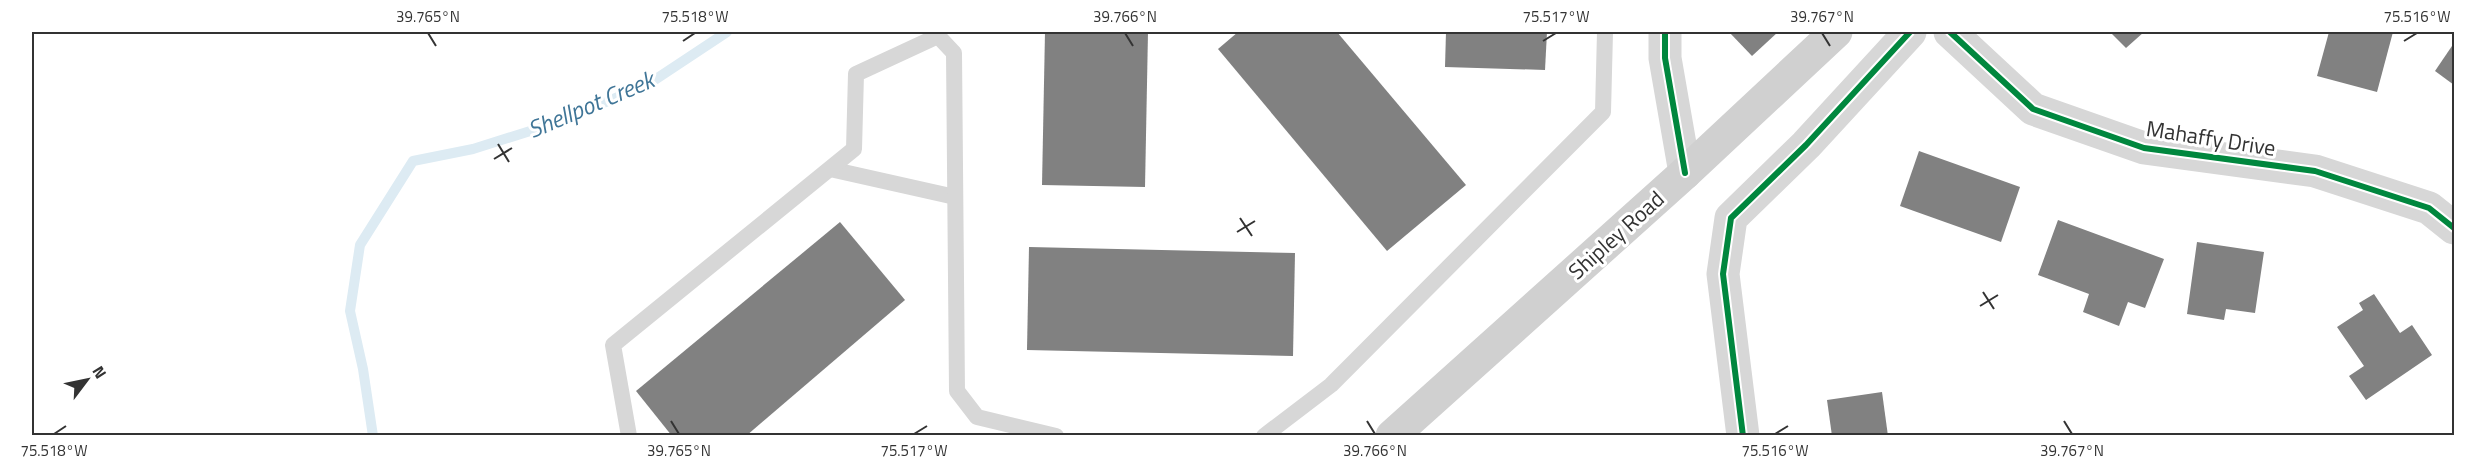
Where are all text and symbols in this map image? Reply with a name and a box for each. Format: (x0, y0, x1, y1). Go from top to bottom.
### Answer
text: 39.765°N (396, 5, 460, 28)
text: 75.518°W (662, 5, 728, 28)
text: 39.766°N (1093, 5, 1157, 28)
text: 75.517°W (1523, 5, 1589, 28)
text: 39.767°N (1790, 5, 1854, 28)
text: 75.516°W (2384, 5, 2450, 28)
water label: Shellpot Creek (522, 60, 662, 147)
street label: Mahaffy Drive (2144, 111, 2278, 165)
street label: Shipley Road (1560, 182, 1672, 288)
north arrow (57, 350, 117, 410)
text: N (87, 361, 113, 383)
text: 75.518°W (21, 439, 87, 462)
text: 39.765°N (647, 439, 711, 462)
text: 75.517°W (881, 439, 947, 462)
text: 39.766°N (1343, 439, 1407, 462)
text: 75.516°W (1742, 439, 1808, 462)
text: 39.767°N (2040, 439, 2104, 462)

